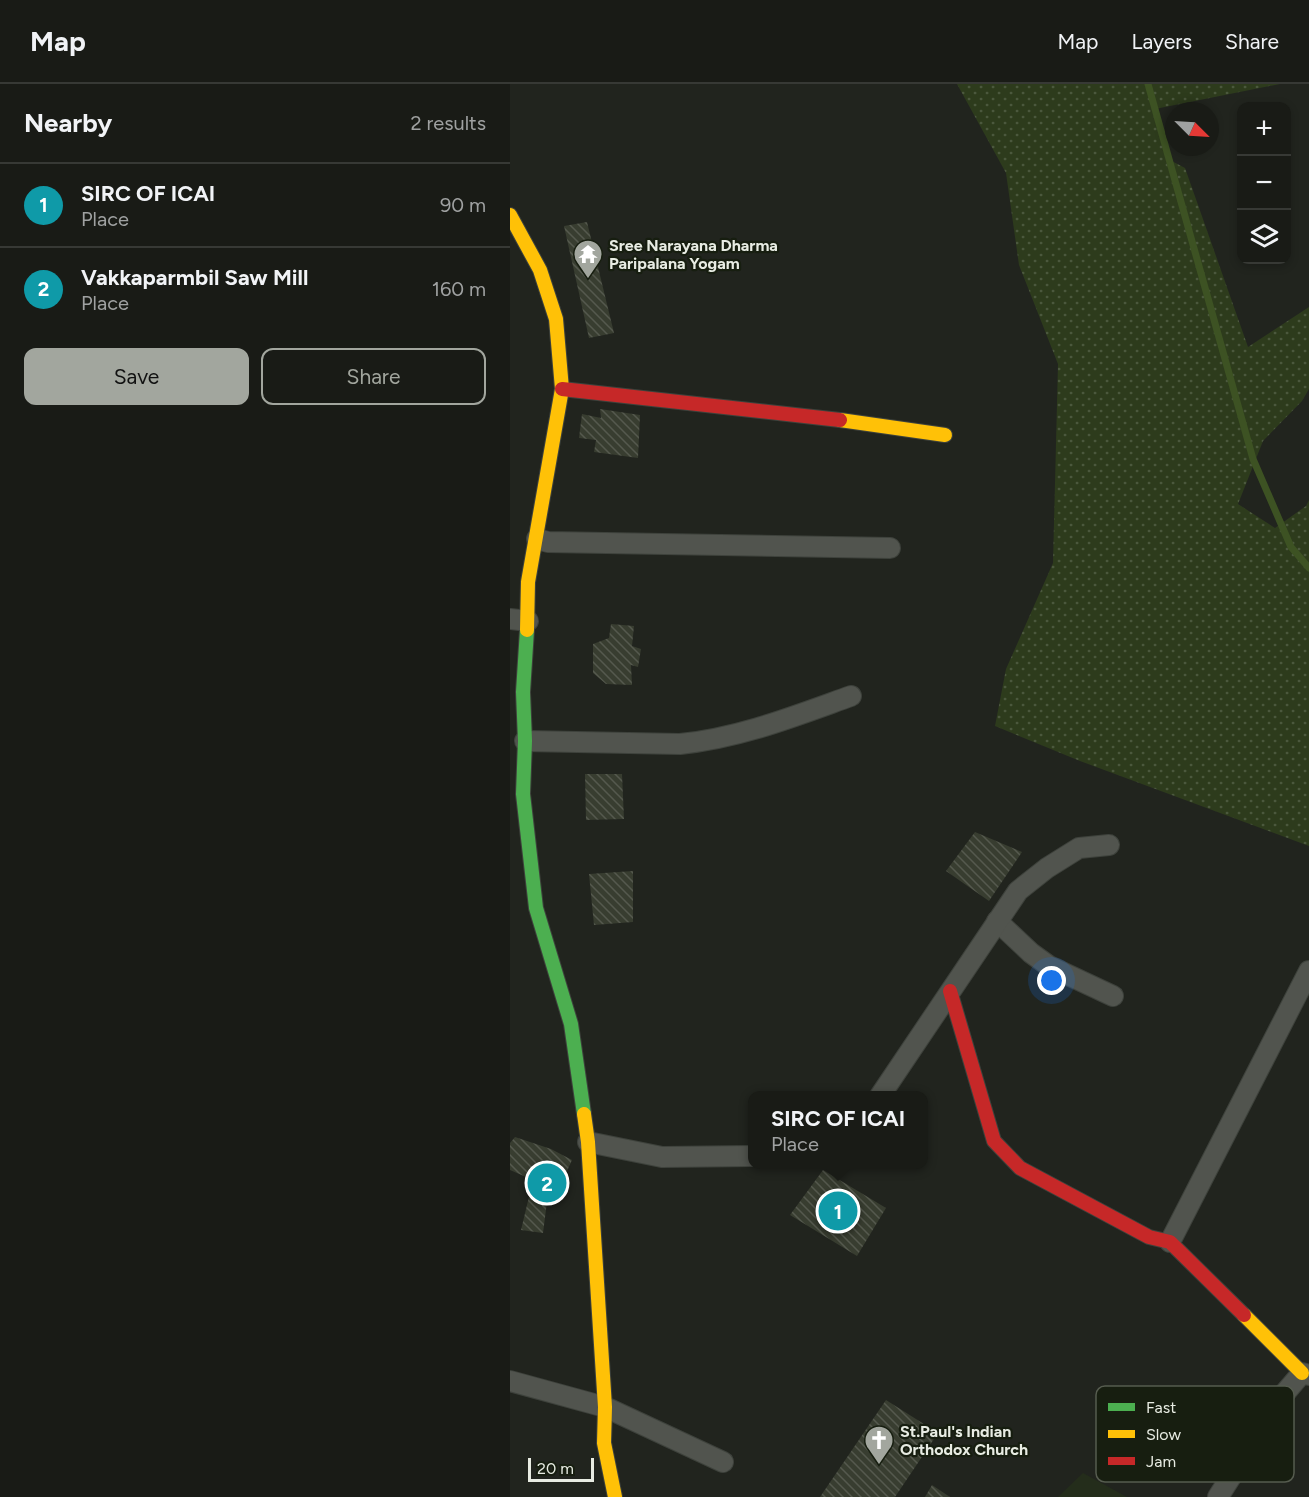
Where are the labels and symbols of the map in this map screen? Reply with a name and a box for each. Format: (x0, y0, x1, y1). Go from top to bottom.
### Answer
north arrow (1165, 102, 1219, 156)
place label: Sree Narayana Dharma Paripalana Yogam (609, 236, 778, 273)
temple icon: Sree Narayana Dharma Paripalana Yogam (572, 238, 604, 280)
your location (1037, 966, 1066, 995)
pin: 2 (528, 1160, 567, 1206)
pin: 1 (818, 1188, 858, 1234)
legend (1096, 1386, 1294, 1482)
text: Fast (1146, 1398, 1176, 1417)
place label: St.Paul's Indian Orthodox Church (900, 1422, 1028, 1459)
church icon: St.Paul's Indian Orthodox Church (863, 1424, 895, 1466)
text: Slow (1146, 1425, 1181, 1444)
text: Jam (1146, 1452, 1176, 1471)
scale bar (528, 1455, 594, 1482)

